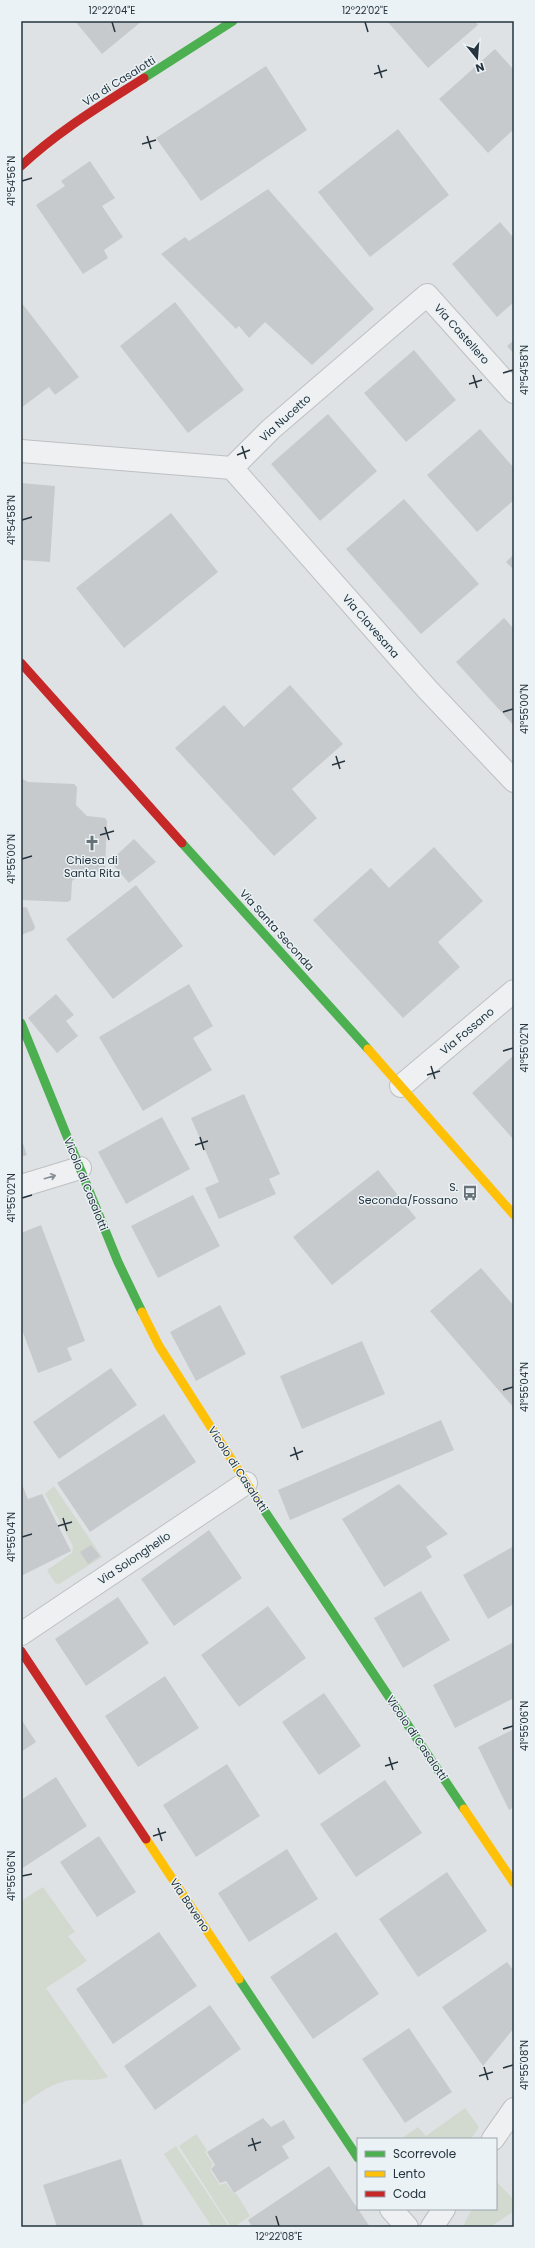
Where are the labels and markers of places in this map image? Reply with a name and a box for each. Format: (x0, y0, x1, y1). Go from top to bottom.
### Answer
church icon: Chiesa di Santa Rita (83, 834, 101, 852)
place label: Chiesa di Santa Rita (64, 852, 120, 881)
place label: S. Seconda/Fossano (358, 1179, 458, 1208)
bus stop icon: S. Seconda/Fossano (461, 1184, 479, 1202)

